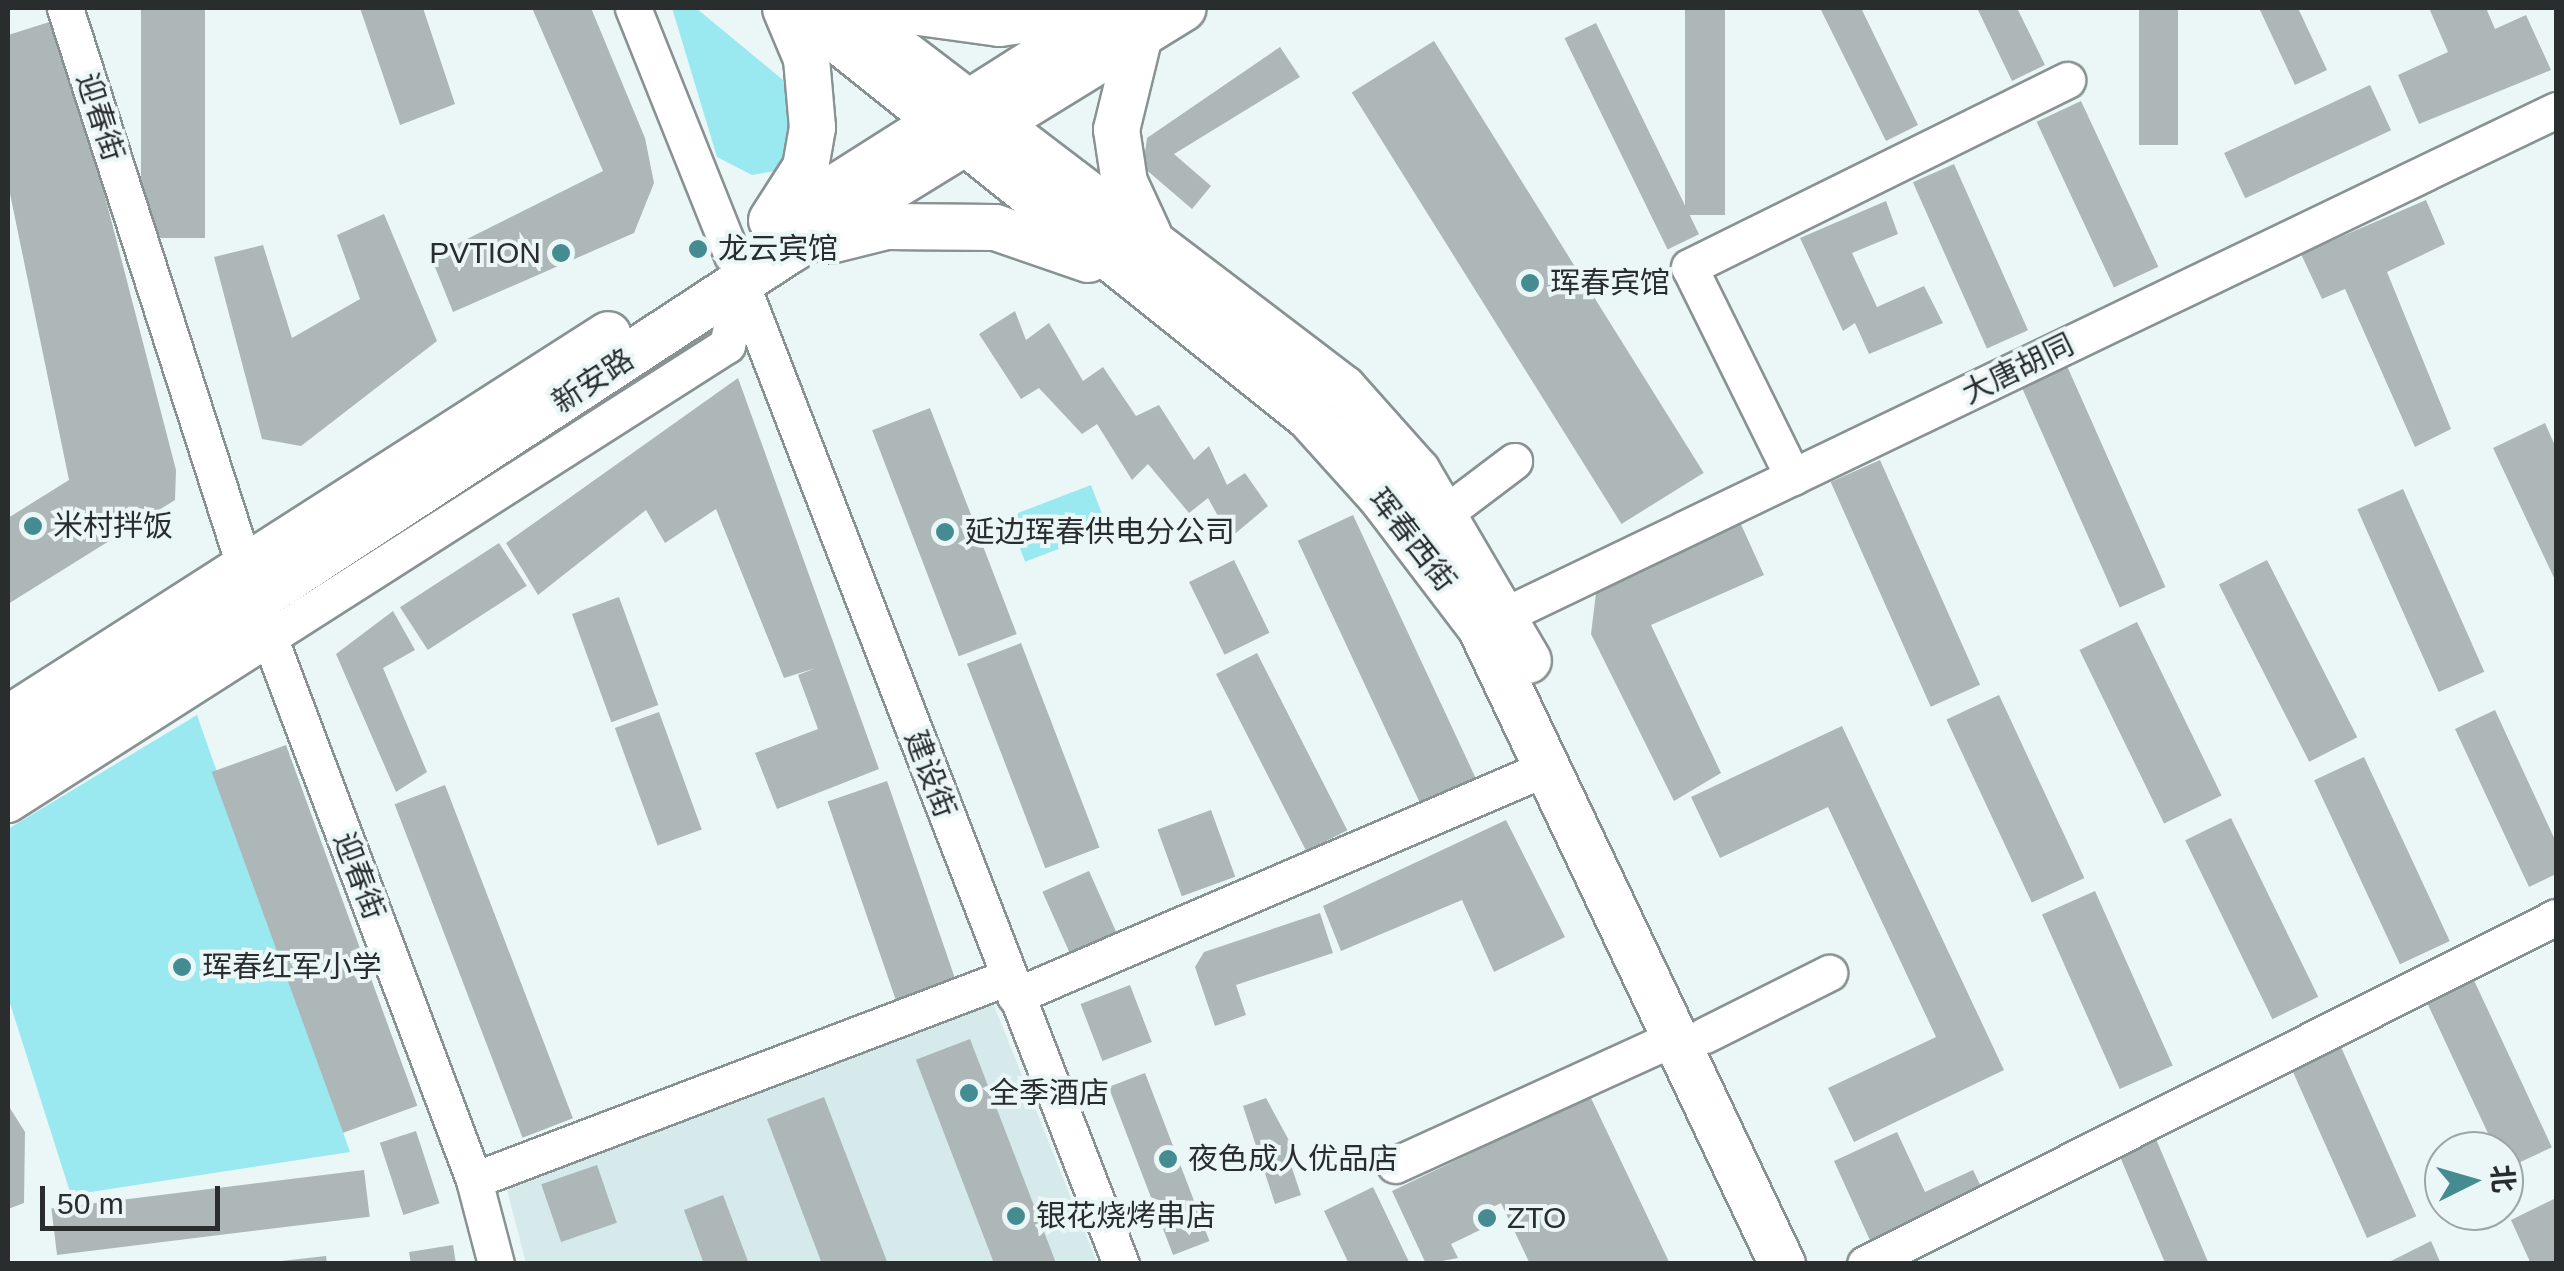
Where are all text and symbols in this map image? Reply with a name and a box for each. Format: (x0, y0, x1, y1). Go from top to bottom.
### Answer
street label: 迎春街 (69, 69, 131, 165)
place label: 龙云宾馆 (718, 231, 838, 267)
place label: PVTION (429, 235, 541, 271)
marker: 龙云宾馆 (687, 238, 709, 260)
marker: PVTION (550, 242, 572, 264)
place label: 珲春宾馆 (1550, 265, 1670, 301)
marker: 珲春宾馆 (1519, 272, 1541, 294)
street label: 大唐胡同 (1956, 327, 2080, 411)
street label: 新安路 (545, 341, 641, 421)
street label: 珲春西街 (1361, 482, 1463, 598)
place label: 米村拌饭 (53, 508, 173, 544)
place label: 延边珲春供电分公司 (965, 514, 1235, 550)
marker: 米村拌饭 (22, 515, 44, 537)
marker: 延边珲春供电分公司 (934, 521, 956, 543)
street label: 建设街 (897, 726, 963, 822)
street label: 迎春街 (326, 828, 392, 924)
place label: 珲春红军小学 (202, 949, 382, 985)
marker: 珲春红军小学 (171, 956, 193, 978)
place label: 全季酒店 (989, 1075, 1109, 1111)
marker: 全季酒店 (958, 1082, 980, 1104)
north arrow (2424, 1131, 2524, 1231)
place label: 夜色成人优品店 (1188, 1141, 1398, 1177)
marker: 夜色成人优品店 (1157, 1148, 1179, 1170)
text: 北 (2486, 1163, 2519, 1194)
scale bar (45, 1166, 225, 1228)
text: 50 m (57, 1187, 124, 1220)
place label: 银花烧烤串店 (1036, 1198, 1216, 1234)
place label: ZTO (1507, 1200, 1566, 1236)
marker: 银花烧烤串店 (1005, 1205, 1027, 1227)
marker: ZTO (1476, 1207, 1498, 1229)

